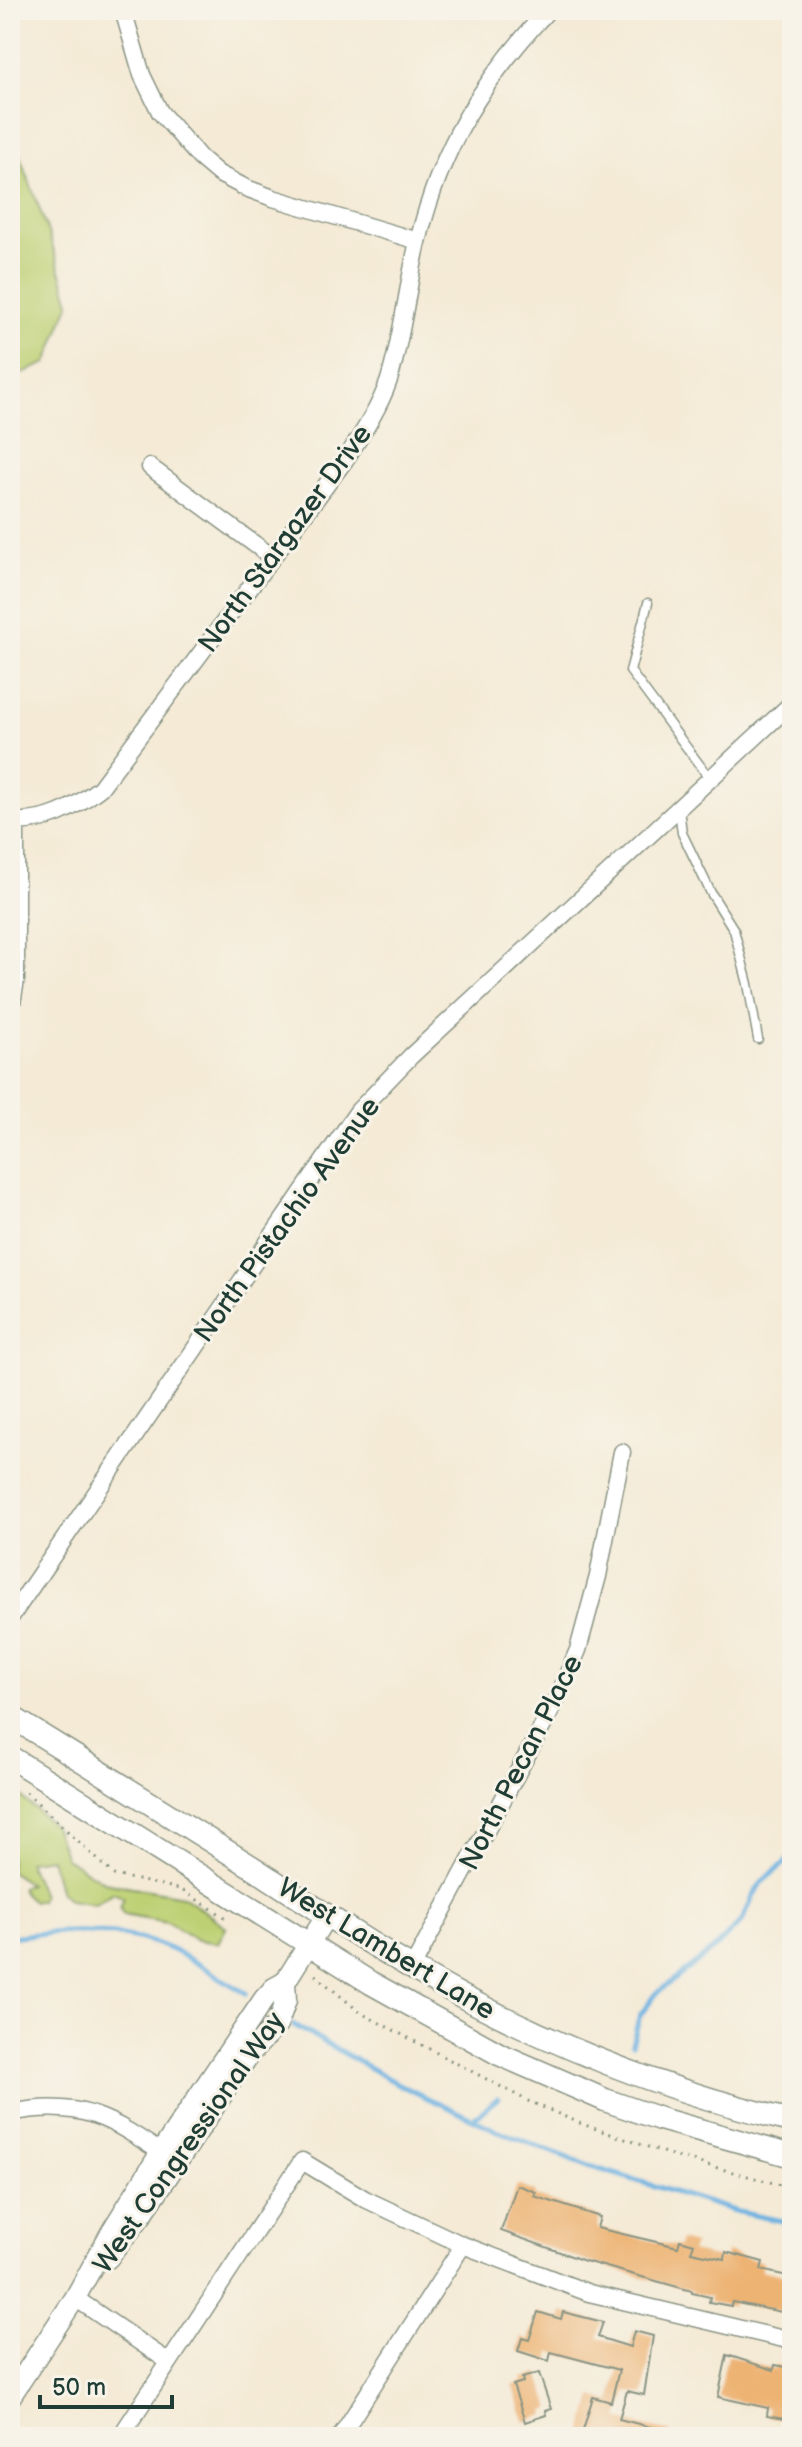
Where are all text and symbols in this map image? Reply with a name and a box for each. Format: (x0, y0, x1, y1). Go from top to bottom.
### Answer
street label: North Stargazer Drive (191, 418, 379, 659)
street label: North Pistachio Avenue (187, 1091, 387, 1349)
street label: North Pecan Place (453, 1650, 590, 1876)
street label: West Lambert Lane (272, 1871, 501, 2027)
street label: West Congressional Way (86, 2006, 292, 2280)
scale bar (40, 2359, 172, 2409)
text: 50 m (52, 2373, 106, 2402)

